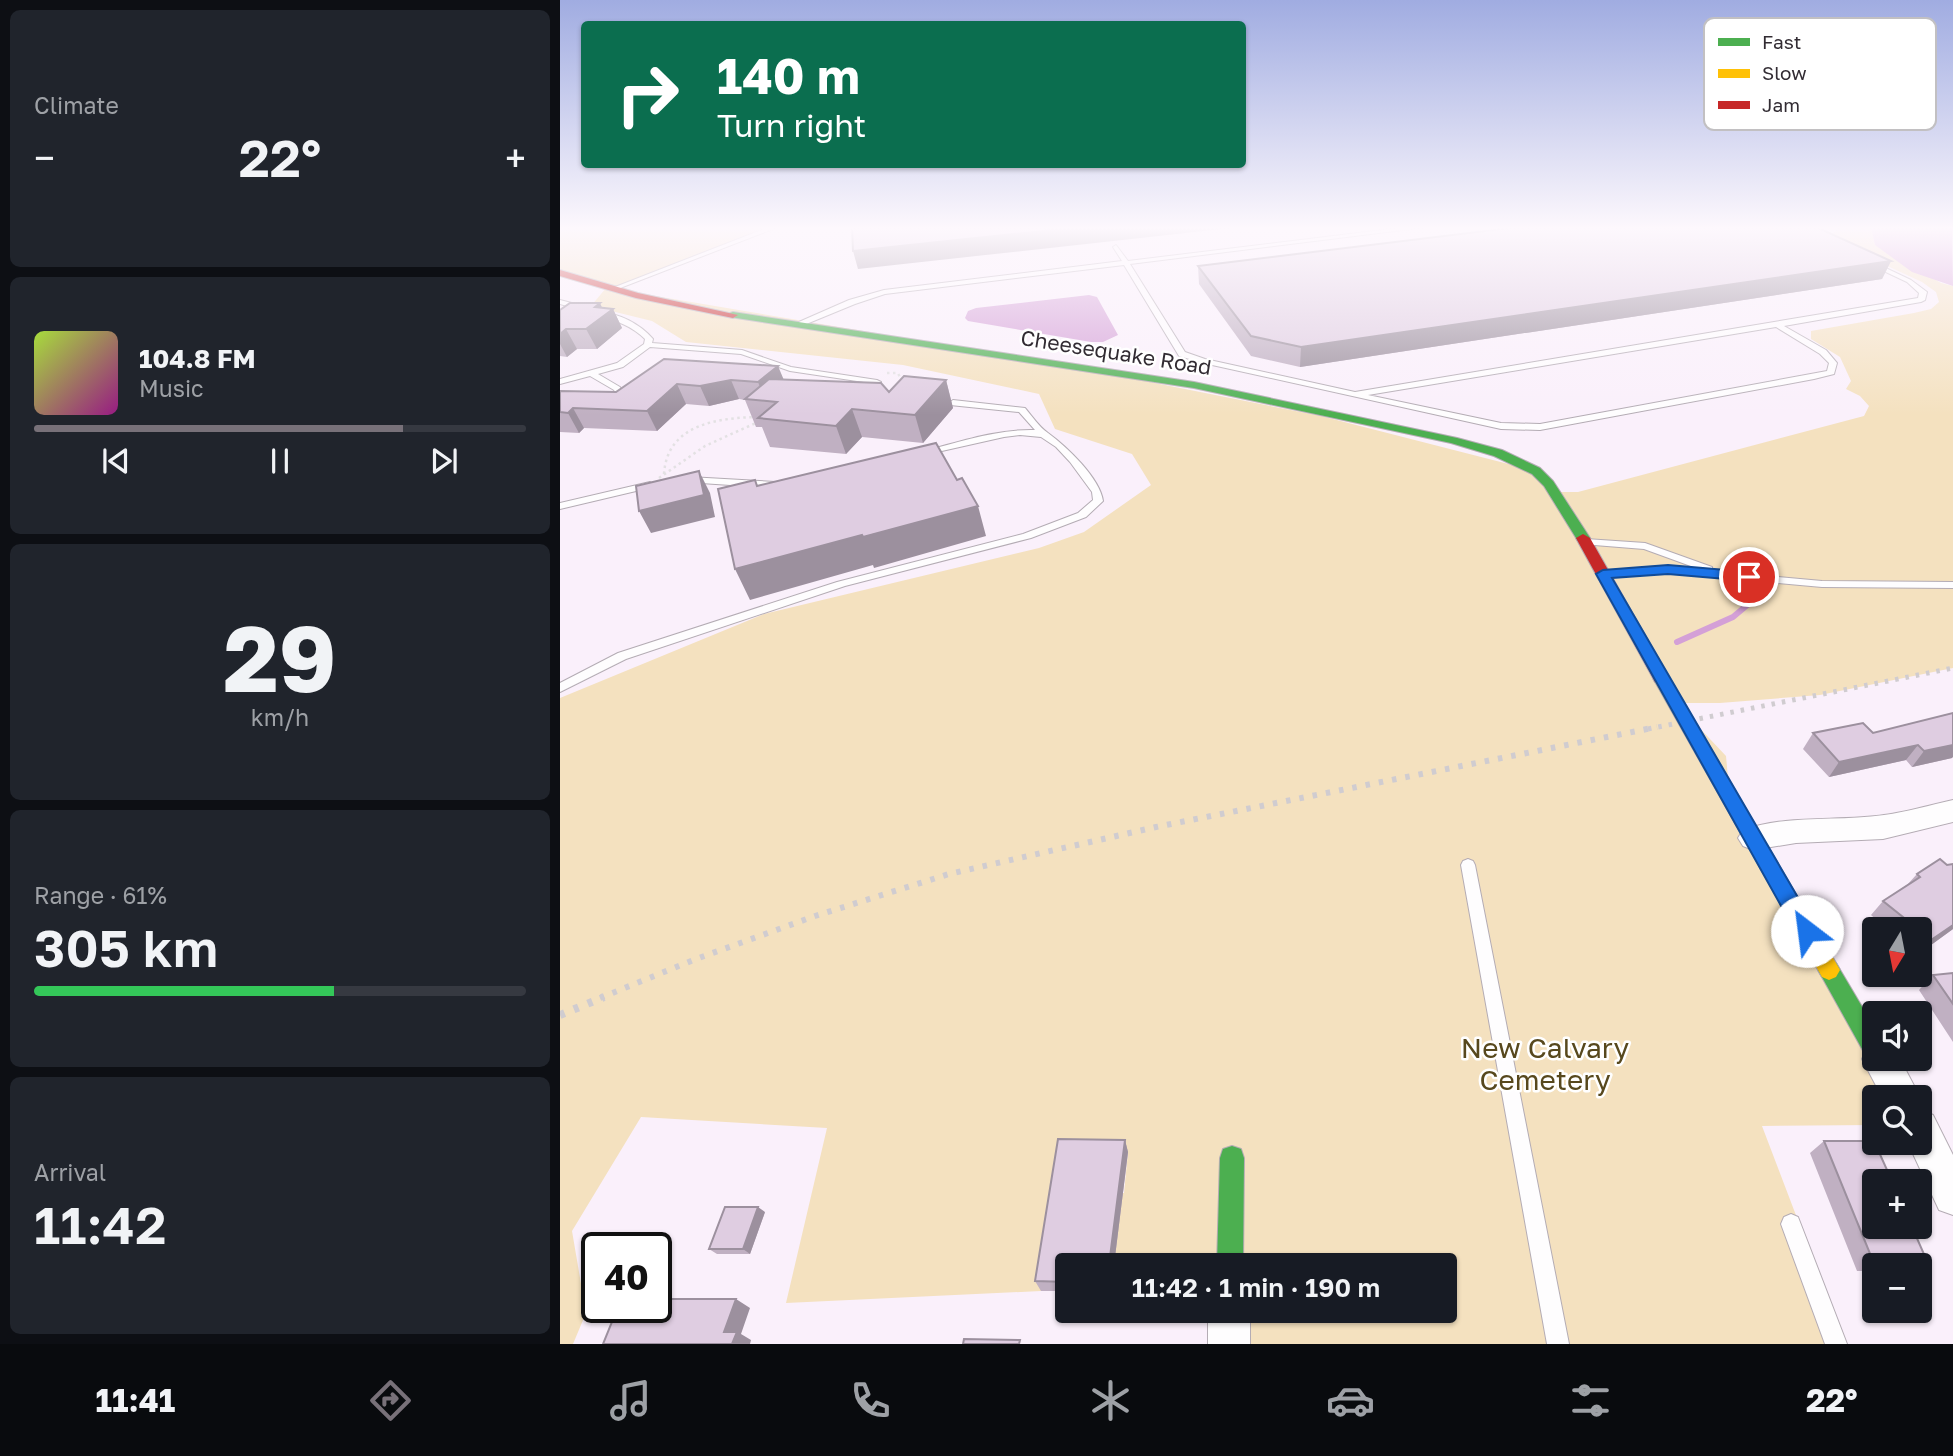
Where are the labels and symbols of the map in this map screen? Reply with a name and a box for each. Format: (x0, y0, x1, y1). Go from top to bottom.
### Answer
legend (1704, 18, 1936, 130)
text: Fast (1762, 30, 1801, 53)
text: Slow (1762, 61, 1807, 84)
text: Jam (1762, 93, 1800, 116)
street label: Cheesequake Road (1019, 324, 1213, 380)
pin (1719, 547, 1779, 607)
position arrow (1770, 894, 1844, 968)
north arrow (1862, 917, 1932, 987)
park label: New Calvary Cemetery (1461, 1031, 1629, 1096)
speed limit sign: 40 (581, 1232, 672, 1323)

